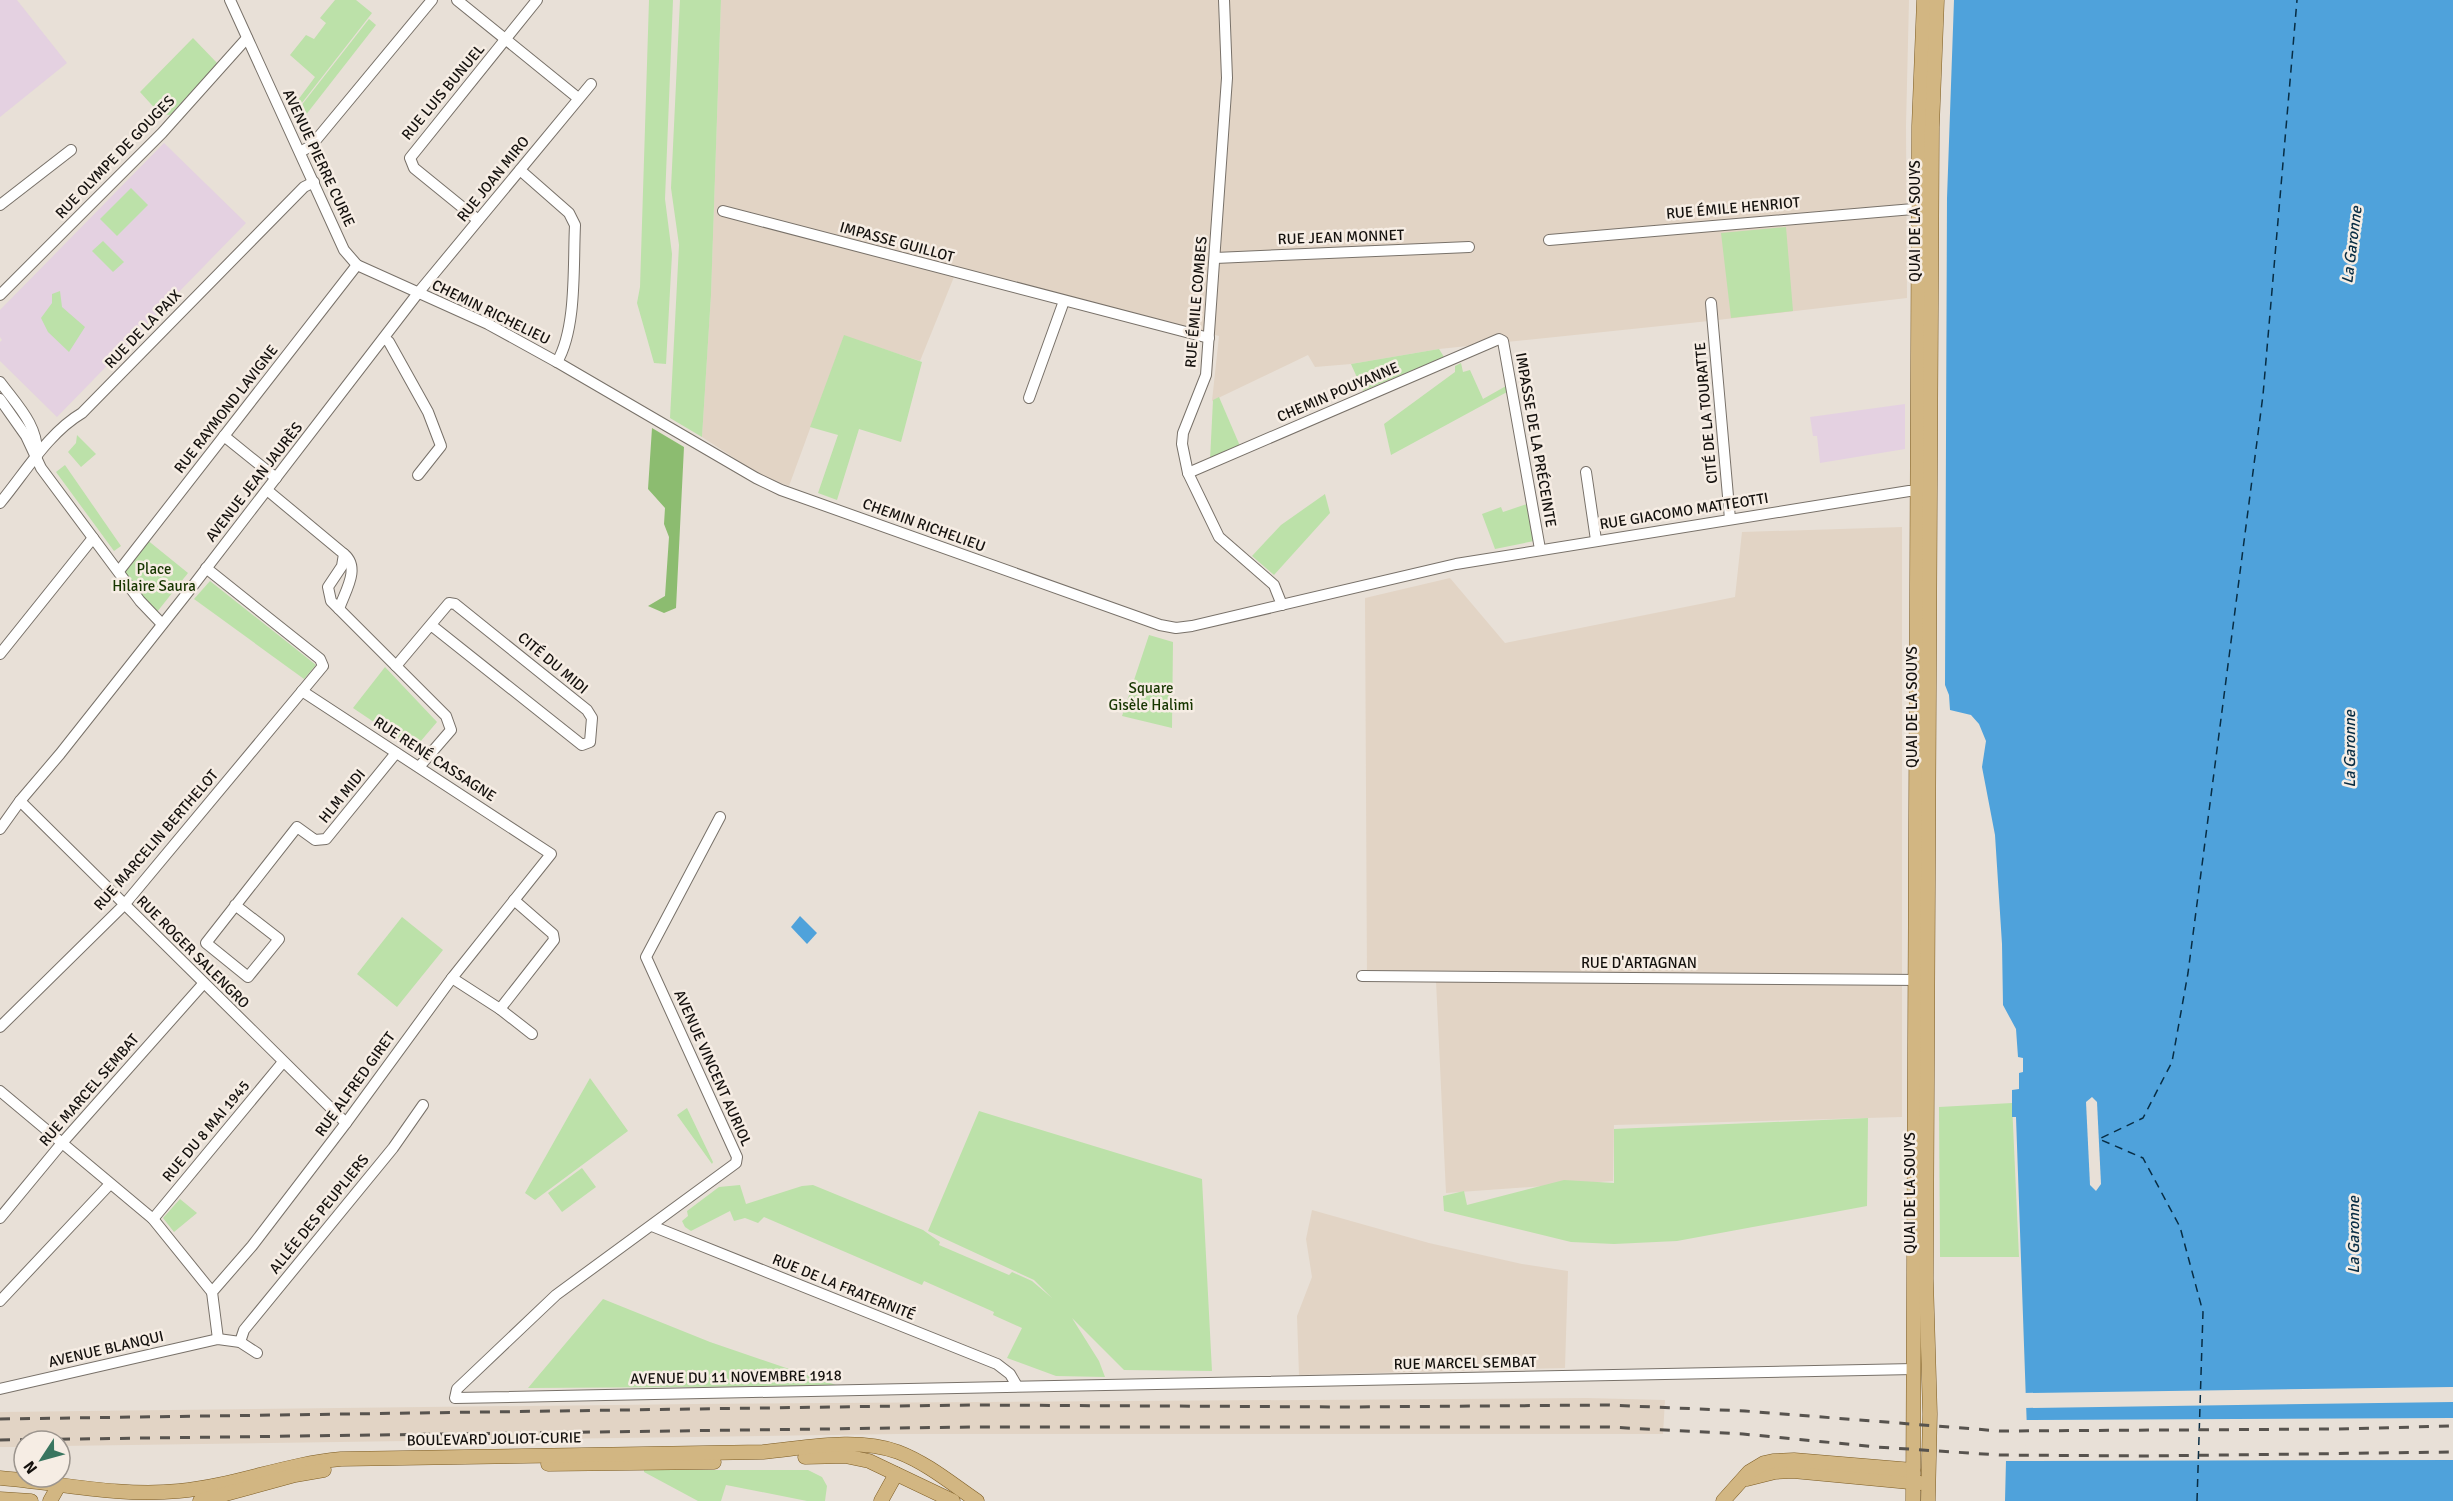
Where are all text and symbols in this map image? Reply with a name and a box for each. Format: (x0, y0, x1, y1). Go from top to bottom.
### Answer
street label: RUE LUIS BUNUEL (398, 40, 489, 144)
street label: AVENUE PIERRE CURIE (279, 86, 359, 230)
street label: RUE OLYMPE DE GOUGES (52, 92, 178, 222)
street label: RUE JOAN MIRO (453, 133, 533, 225)
street label: QUAI DE LA SOUYS (1906, 160, 1924, 282)
street label: RUE ÉMILE HENRIOT (1665, 192, 1801, 223)
water label: La Garonne (2337, 204, 2367, 285)
street label: IMPASSE GUILLOT (838, 218, 957, 266)
street label: RUE JEAN MONNET (1277, 226, 1405, 248)
street label: RUE ÉMILE COMBES (1180, 235, 1211, 368)
street label: CHEMIN RICHELIEU (429, 276, 553, 348)
street label: RUE DE LA PAIX (101, 286, 185, 372)
street label: RUE RAYMOND LAVIGNE (170, 341, 282, 477)
street label: CITÉ DE LA TOURATTE (1690, 341, 1721, 485)
street label: IMPASSE DE LA PRÉCEINTE (1512, 351, 1561, 529)
street label: CHEMIN POUYANNE (1274, 358, 1402, 426)
street label: AVENUE JEAN JAURÈS (201, 418, 306, 545)
street label: RUE GIACOMO MATTEOTTI (1598, 489, 1770, 533)
street label: CHEMIN RICHELIEU (860, 494, 988, 556)
park label: Place Hilaire Saura (112, 560, 196, 595)
street label: CITÉ DU MIDI (514, 628, 592, 698)
street label: QUAI DE LA SOUYS (1903, 646, 1921, 768)
park label: Square Gisèle Halimi (1109, 679, 1193, 714)
water label: La Garonne (2340, 709, 2360, 788)
street label: RUE RENÉ CASSAGNE (370, 712, 500, 805)
street label: RUE MARCELIN BERTHELOT (90, 766, 222, 914)
street label: HLM MIDI (315, 766, 369, 826)
street label: RUE ROGER SALENGRO (133, 892, 253, 1012)
street label: RUE D'ARTAGNAN (1581, 954, 1697, 972)
street label: AVENUE VINCENT AURIOL (670, 987, 756, 1149)
street label: RUE ALFRED GIRET (311, 1028, 399, 1140)
street label: RUE MARCEL SEMBAT (35, 1030, 143, 1150)
street label: RUE DU 8 MAI 1945 (158, 1077, 254, 1185)
street label: QUAI DE LA SOUYS (1901, 1132, 1919, 1254)
street label: ALLÉE DES PEUPLIERS (265, 1150, 373, 1277)
water label: La Garonne (2344, 1195, 2364, 1274)
street label: RUE DE LA FRATERNITÉ (770, 1249, 919, 1324)
street label: AVENUE BLANQUI (47, 1327, 165, 1371)
street label: RUE MARCEL SEMBAT (1393, 1353, 1537, 1373)
street label: AVENUE DU 11 NOVEMBRE 1918 (630, 1366, 842, 1388)
street label: BOULEVARD JOLIOT-CURIE (406, 1428, 582, 1450)
north arrow (12, 1429, 72, 1489)
text: N (19, 1457, 42, 1478)

